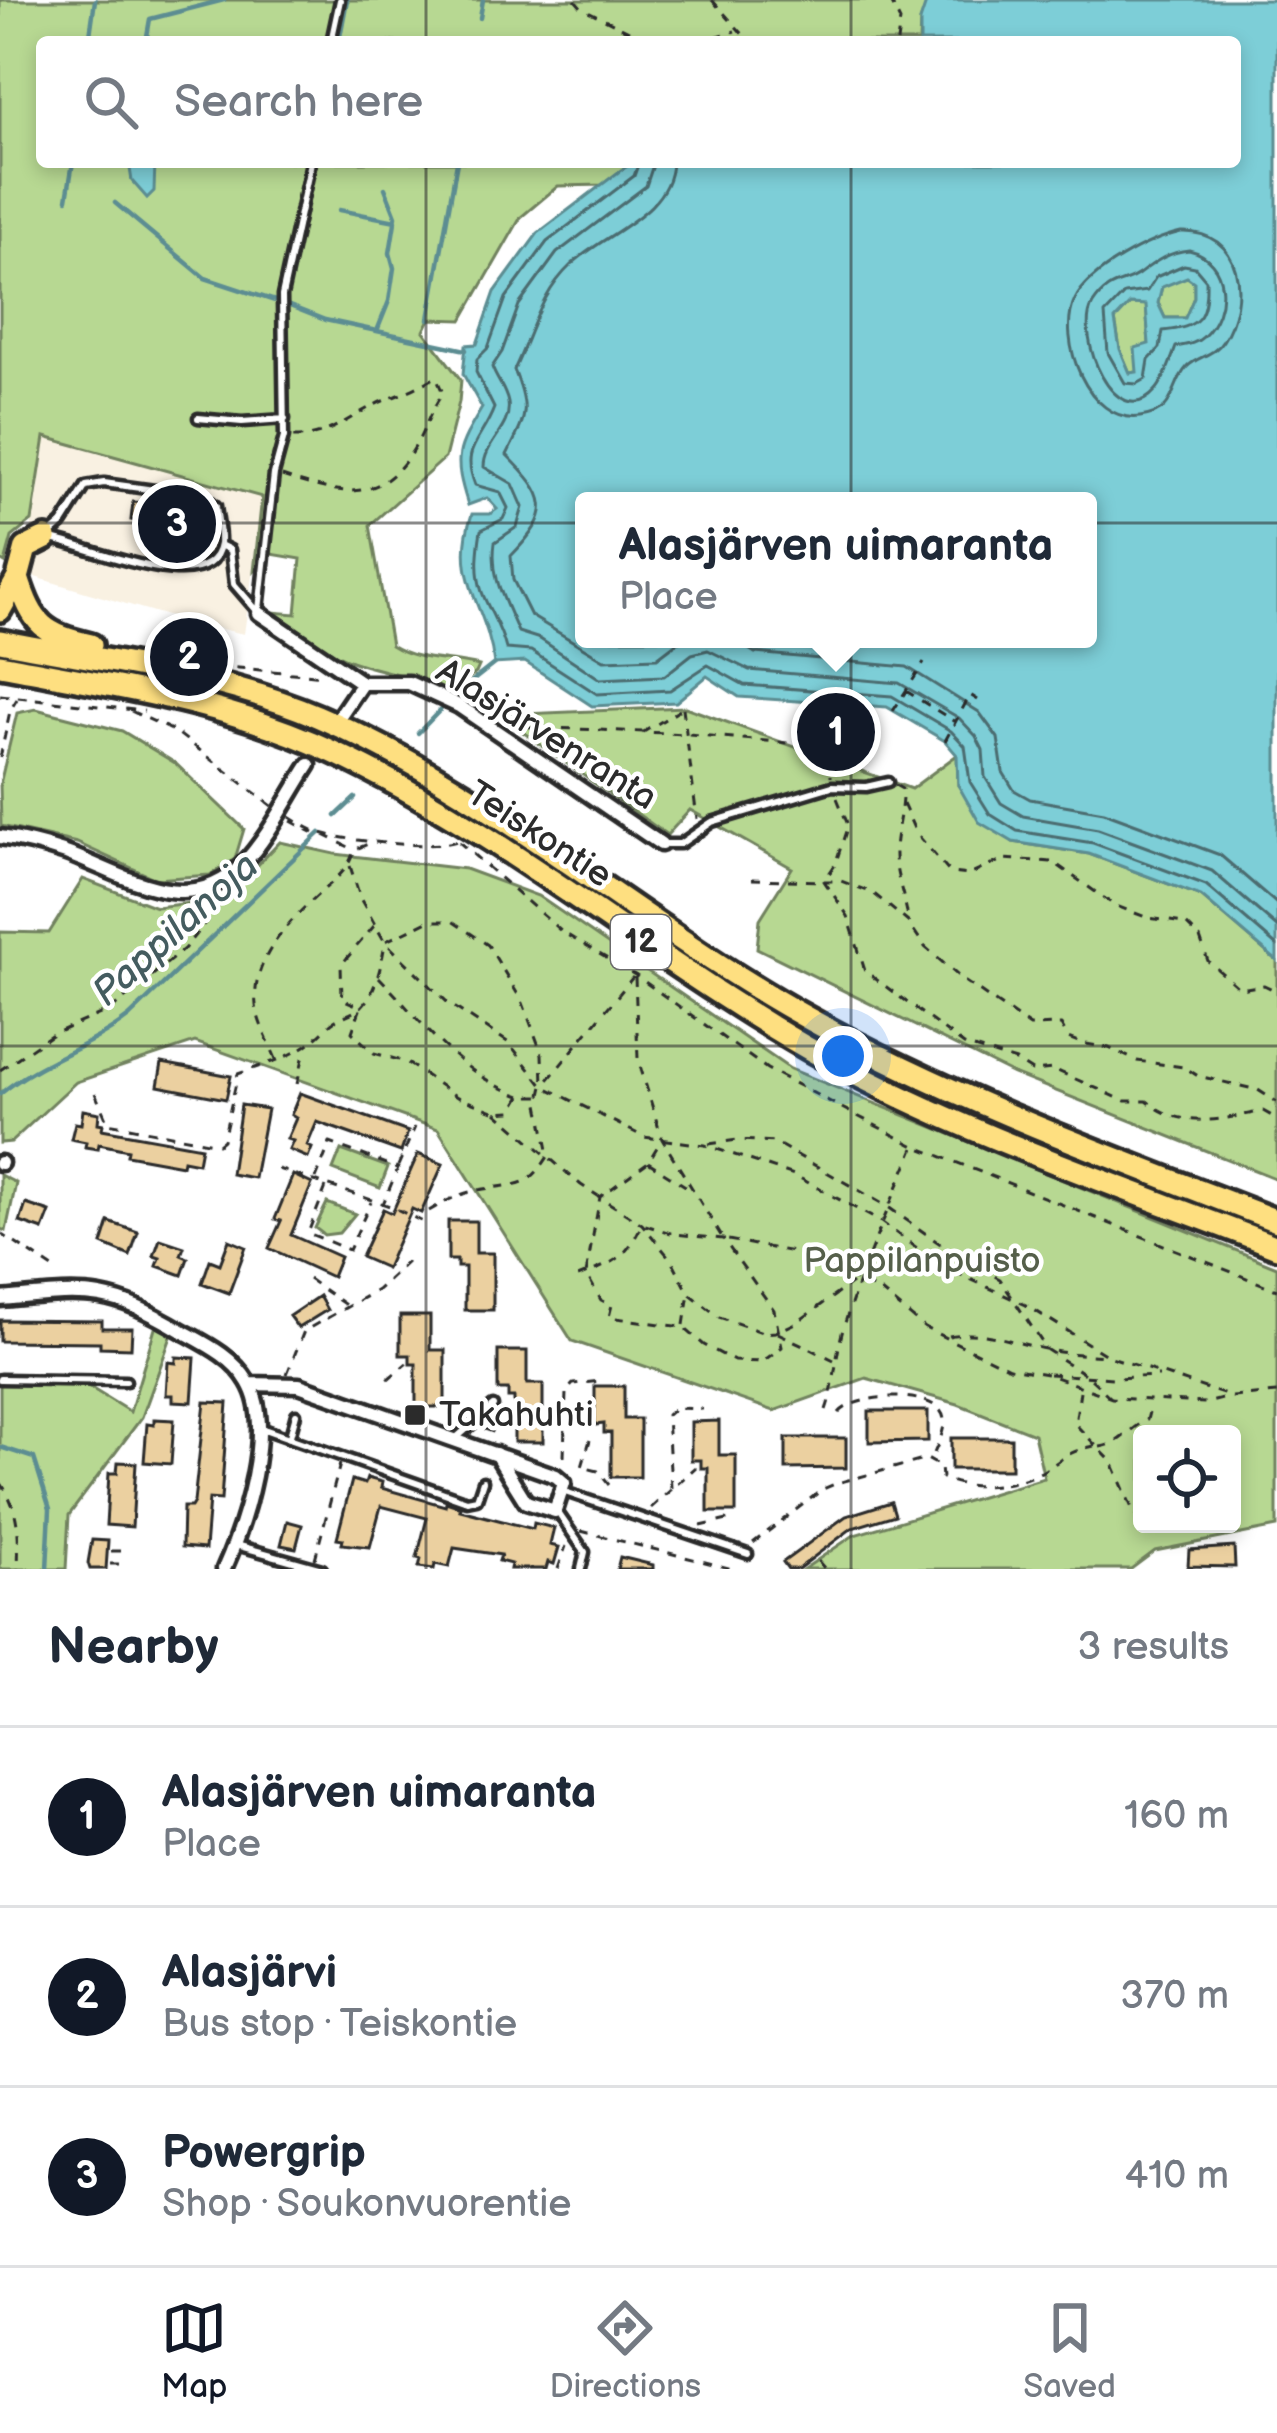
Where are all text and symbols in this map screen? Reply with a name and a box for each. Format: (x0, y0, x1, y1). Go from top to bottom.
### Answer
search box (36, 36, 1241, 168)
icon: search (78, 69, 144, 135)
text: Search here (174, 75, 423, 130)
pin: 3 (138, 479, 216, 569)
popup (575, 492, 1097, 648)
text: Alasjärven uimaranta (619, 519, 1053, 574)
text: Place (619, 574, 718, 621)
pin: 2 (150, 612, 228, 702)
street label: Alasjärvenranta (428, 650, 664, 820)
pin: 1 (797, 687, 875, 777)
street label: Teiskontie (458, 772, 620, 898)
water label: Pappilanoja (83, 843, 269, 1017)
road number: 12 (611, 915, 671, 969)
your location (813, 1026, 873, 1086)
park label: Pappilanpuisto (803, 1240, 1041, 1283)
place label: Takahuhti (439, 1394, 594, 1437)
marker: Takahuhti (402, 1402, 428, 1428)
map controls (1133, 1425, 1241, 1533)
button: locate (1133, 1425, 1241, 1533)
text: Nearby (48, 1617, 219, 1678)
text: 3 results (1077, 1624, 1229, 1671)
text: Alasjärven uimaranta (162, 1766, 597, 1821)
text: 1 (79, 1793, 95, 1840)
text: 160 m (1124, 1793, 1229, 1840)
text: Place (162, 1821, 261, 1868)
text: Alasjärvi (162, 1946, 337, 2001)
text: 2 (75, 1973, 99, 2020)
text: 370 m (1120, 1973, 1229, 2020)
text: Bus stop · Teiskontie (162, 2001, 517, 2048)
text: Powergrip (162, 2126, 366, 2181)
text: 3 (76, 2153, 98, 2200)
text: 410 m (1124, 2153, 1229, 2200)
text: Shop · Soukonvuorentie (162, 2181, 572, 2228)
tab: Map (161, 2295, 227, 2407)
tab: Directions (550, 2295, 701, 2407)
tab: Saved (1023, 2295, 1116, 2407)

